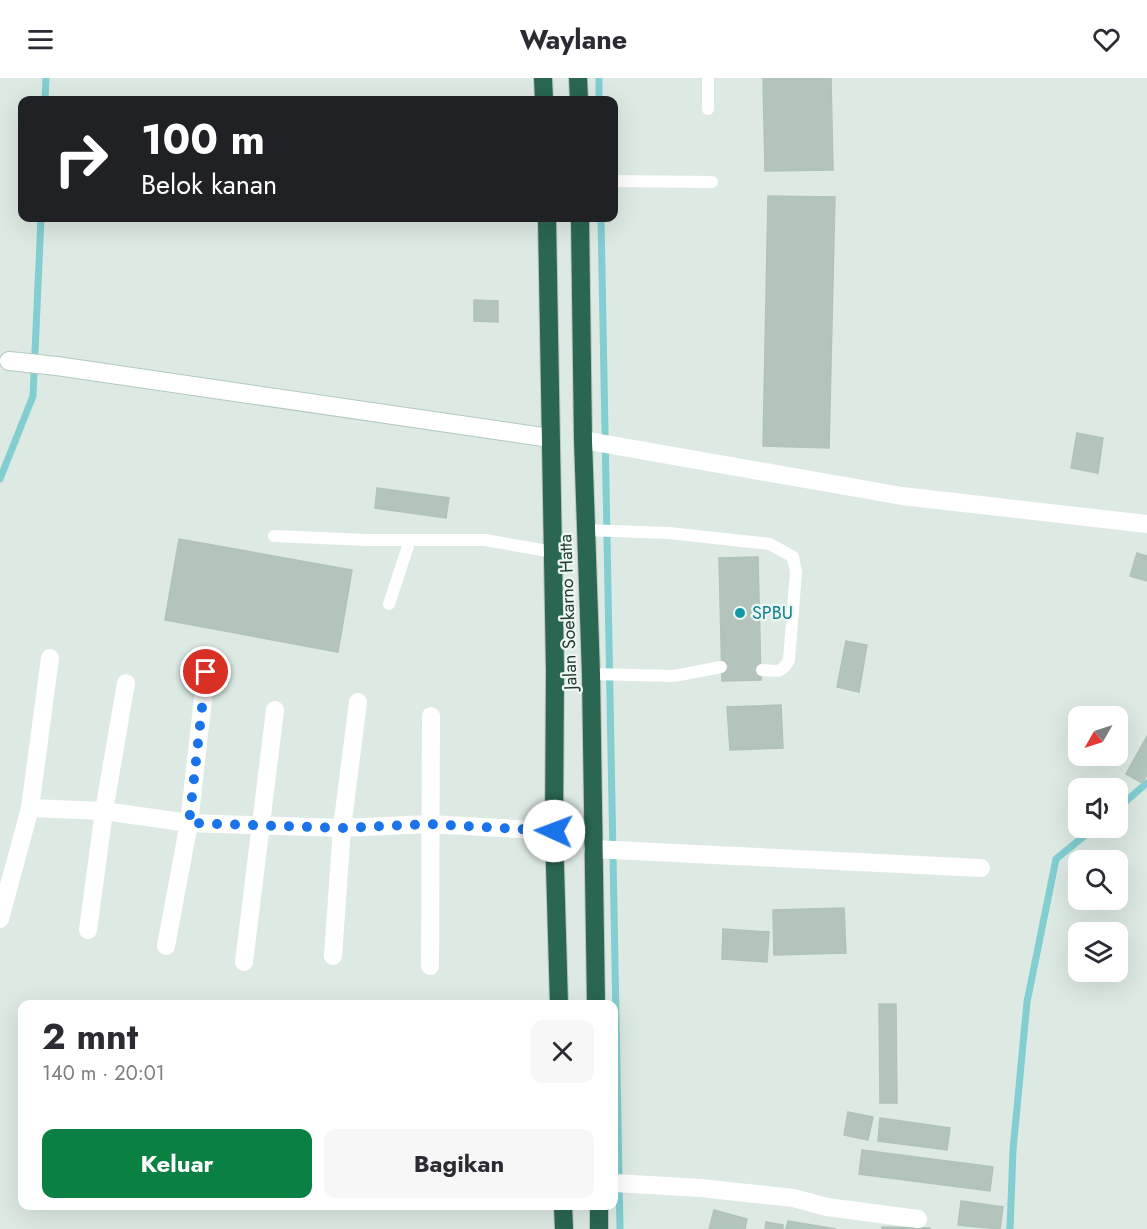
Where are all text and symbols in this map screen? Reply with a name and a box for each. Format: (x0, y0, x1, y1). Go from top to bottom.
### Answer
text: Waylane (520, 20, 627, 59)
icon: menu (24, 23, 57, 56)
icon: heart (1090, 23, 1123, 56)
text: 100 m (141, 109, 265, 170)
icon: right (42, 120, 120, 198)
text: Belok kanan (141, 165, 277, 204)
street label: Jalan Soekarno Hatta (552, 534, 584, 692)
place label: SPBU (752, 600, 793, 626)
marker: SPBU (733, 606, 747, 620)
pin (180, 646, 231, 697)
icon: arrive (189, 655, 222, 688)
north arrow (1068, 706, 1128, 766)
map controls (1068, 706, 1128, 982)
button: sound (1068, 778, 1128, 838)
position arrow (522, 799, 586, 863)
button: search (1068, 850, 1128, 910)
button: layers (1068, 922, 1128, 982)
text: 2 mnt (42, 1010, 138, 1062)
button: close (531, 1020, 594, 1083)
text: 140 m · 20:01 (42, 1059, 165, 1088)
button: Keluar (42, 1129, 312, 1198)
button: Bagikan (324, 1129, 594, 1198)

